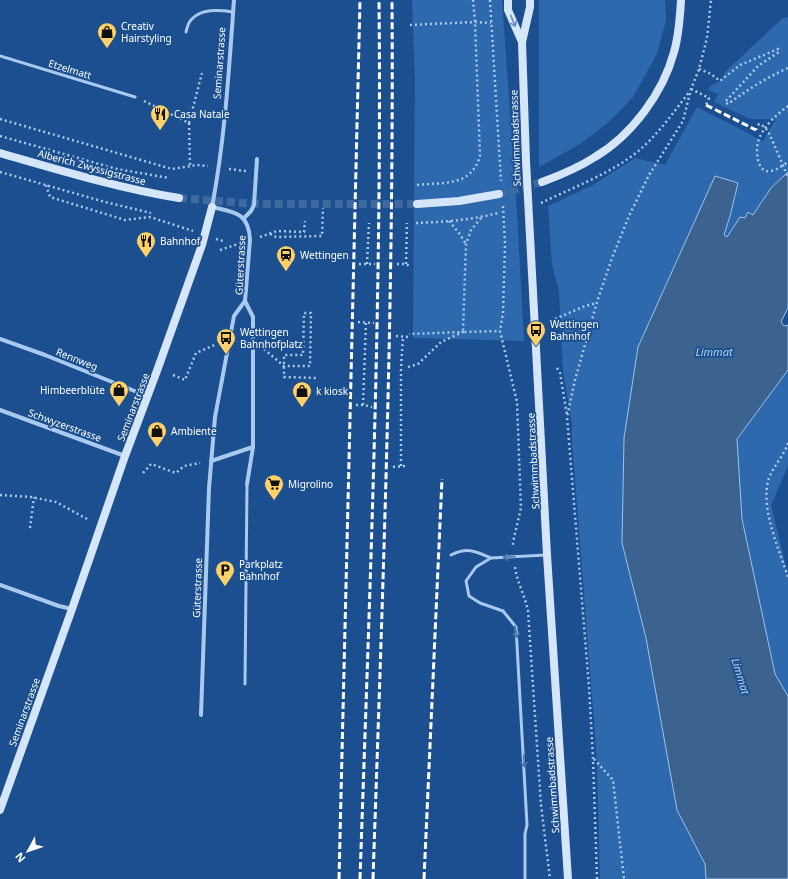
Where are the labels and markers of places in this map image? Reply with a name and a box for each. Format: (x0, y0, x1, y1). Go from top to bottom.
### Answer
place label: Creativ Hairstyling (121, 19, 172, 45)
shop icon: Creativ Hairstyling (96, 21, 118, 49)
restaurant icon: Casa Natale (149, 103, 171, 131)
place label: Casa Natale (174, 107, 230, 121)
restaurant icon: Bahnhof (135, 230, 157, 258)
place label: Bahnhof (160, 234, 201, 248)
station icon: Wettingen (275, 244, 297, 272)
place label: Wettingen (300, 248, 349, 262)
place label: Wettingen Bahnhof (550, 317, 599, 343)
bus stop icon: Wettingen Bahnhof (525, 319, 547, 347)
place label: Wettingen Bahnhofplatz (240, 325, 303, 351)
bus stop icon: Wettingen Bahnhofplatz (215, 327, 237, 355)
shop icon: Himbeerblüte (108, 379, 130, 407)
shop icon: k kiosk (291, 380, 313, 408)
place label: Himbeerblüte (40, 383, 105, 397)
place label: k kiosk (316, 384, 349, 398)
shop icon: Ambiente (146, 420, 168, 448)
place label: Ambiente (171, 424, 217, 438)
supermarket icon: Migrolino (263, 473, 285, 501)
place label: Migrolino (288, 477, 333, 491)
place label: Parkplatz Bahnhof (239, 557, 283, 583)
parking icon: Parkplatz Bahnhof (214, 559, 236, 587)

